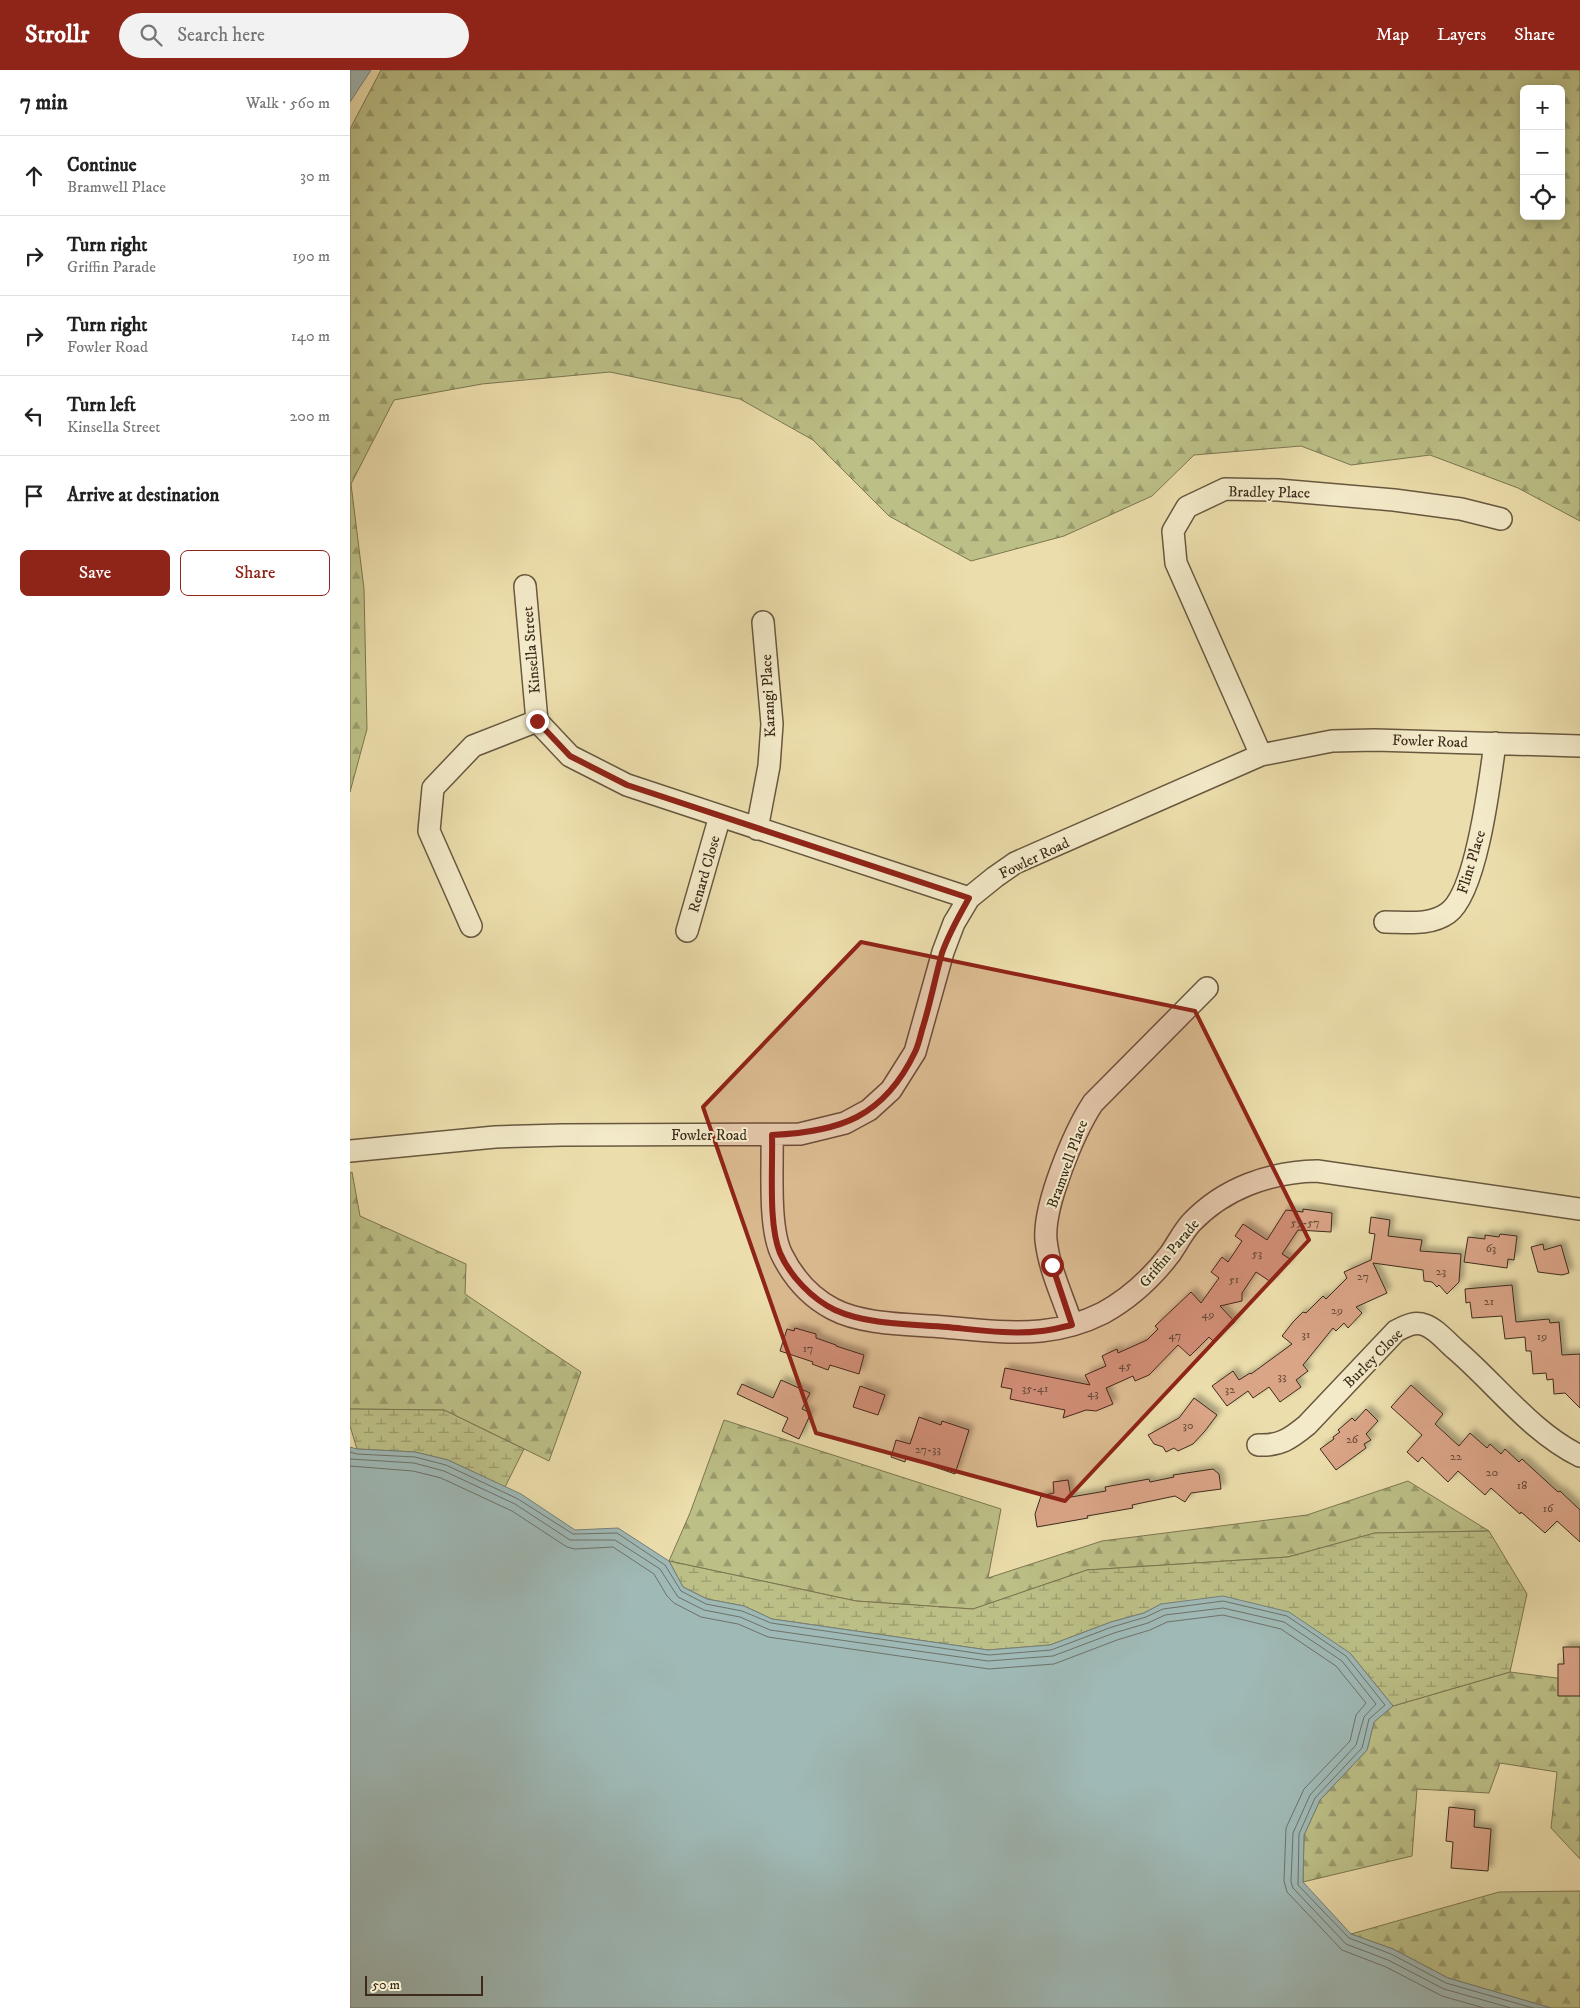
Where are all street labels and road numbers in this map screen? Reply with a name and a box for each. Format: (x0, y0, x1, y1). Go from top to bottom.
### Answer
street label: Bradley Place (1228, 482, 1310, 503)
street label: Kinsella Street (518, 605, 545, 694)
street label: Karangi Place (757, 654, 780, 738)
street label: Fowler Road (1392, 731, 1469, 752)
street label: Flint Place (1453, 828, 1490, 896)
street label: Renard Close (684, 833, 725, 915)
street label: Fowler Road (996, 833, 1073, 884)
street label: Bramwell Place (1043, 1117, 1092, 1211)
street label: Fowler Road (671, 1126, 747, 1145)
street label: Griffin Parade (1135, 1215, 1203, 1291)
street label: Burley Close (1340, 1325, 1407, 1392)

